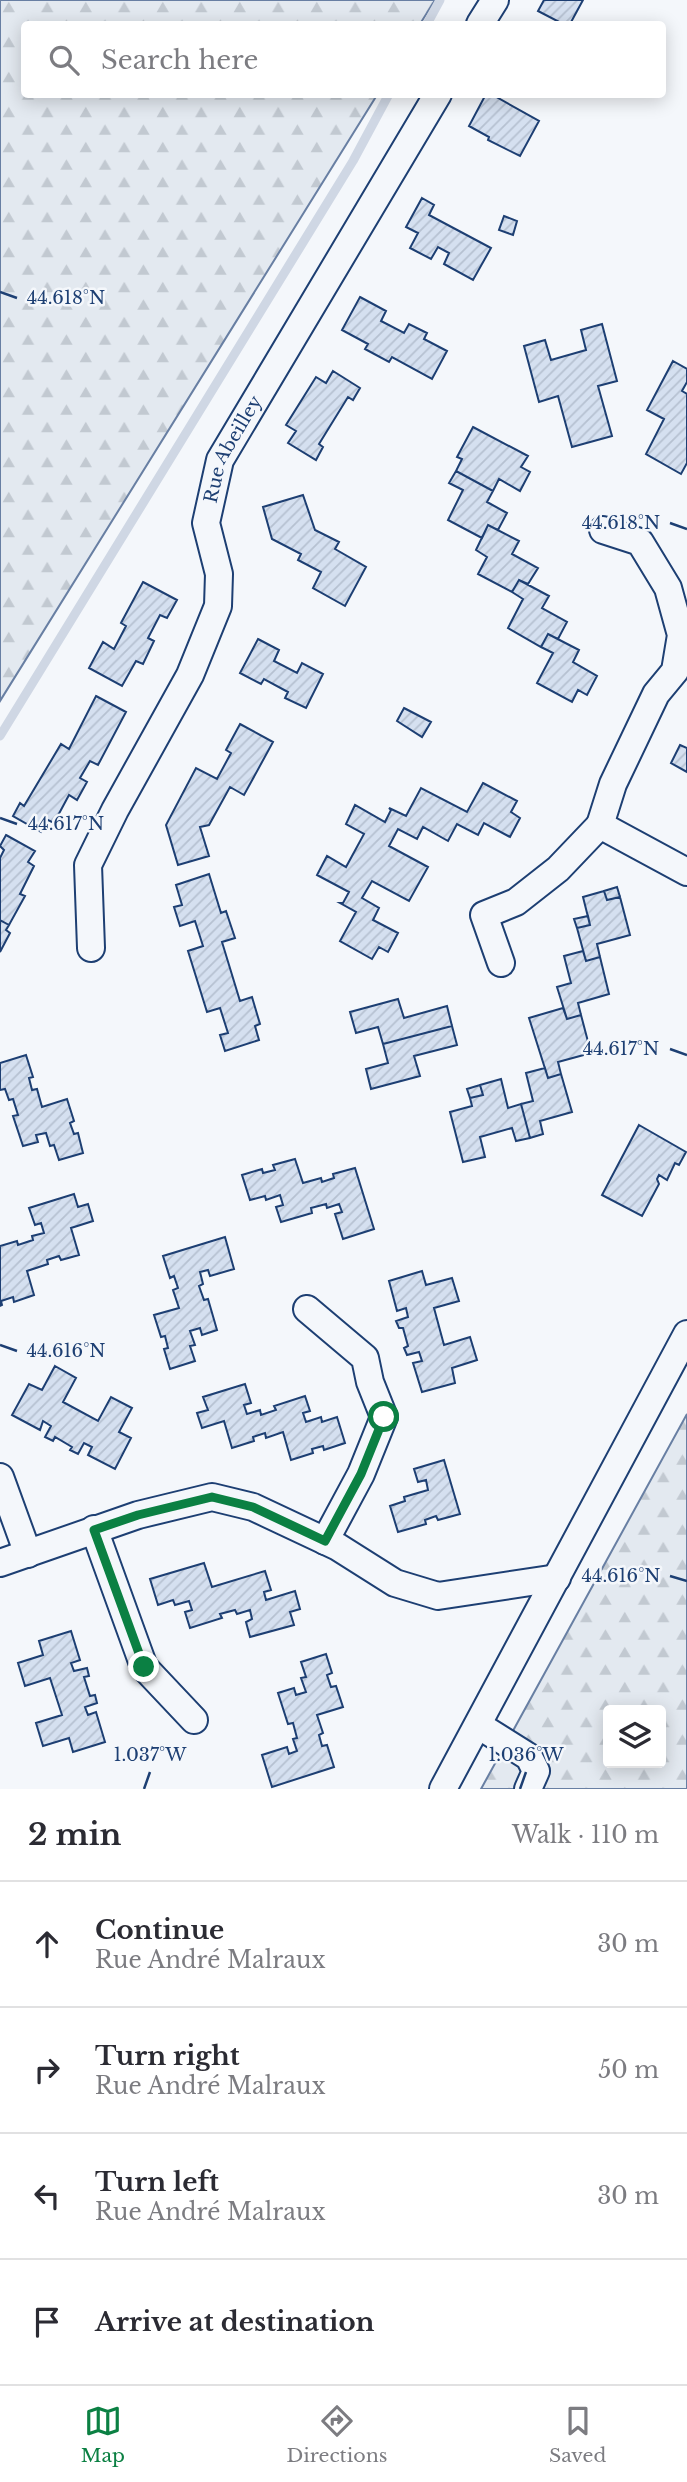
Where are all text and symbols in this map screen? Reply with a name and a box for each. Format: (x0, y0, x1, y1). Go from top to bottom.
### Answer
search box (21, 21, 666, 98)
icon: search (45, 41, 83, 79)
text: Search here (101, 44, 258, 76)
text: 44.618°N (27, 287, 105, 309)
street label: Rue Abeilley (200, 391, 267, 505)
text: 44.618°N (582, 512, 660, 534)
text: 44.617°N (28, 813, 104, 835)
text: 44.617°N (583, 1038, 659, 1060)
text: 44.616°N (26, 1340, 106, 1362)
route start (368, 1401, 399, 1432)
text: 44.616°N (581, 1565, 661, 1587)
route end (128, 1651, 159, 1682)
map controls (603, 1705, 666, 1768)
button: layers (603, 1705, 666, 1768)
text: 1.037°W (114, 1744, 187, 1766)
text: 1.036°W (488, 1744, 564, 1766)
text: 2 min (28, 1816, 121, 1853)
text: Walk · 110 m (512, 1821, 659, 1849)
text: Continue (95, 1914, 224, 1946)
icon: ahead (28, 1925, 66, 1963)
text: 30 m (597, 1930, 659, 1958)
text: Rue André Malraux (95, 1946, 325, 1974)
text: Turn right (95, 2040, 240, 2072)
icon: right (28, 2051, 66, 2089)
text: 50 m (598, 2056, 659, 2084)
text: Rue André Malraux (95, 2072, 325, 2100)
text: Turn left (95, 2166, 219, 2198)
icon: left (28, 2177, 66, 2215)
text: 30 m (597, 2182, 659, 2210)
text: Rue André Malraux (95, 2198, 325, 2226)
icon: arrive (28, 2303, 66, 2341)
text: Arrive at destination (95, 2306, 375, 2338)
tab: Map (81, 2402, 125, 2467)
tab: Directions (286, 2402, 387, 2467)
tab: Saved (549, 2402, 606, 2467)

